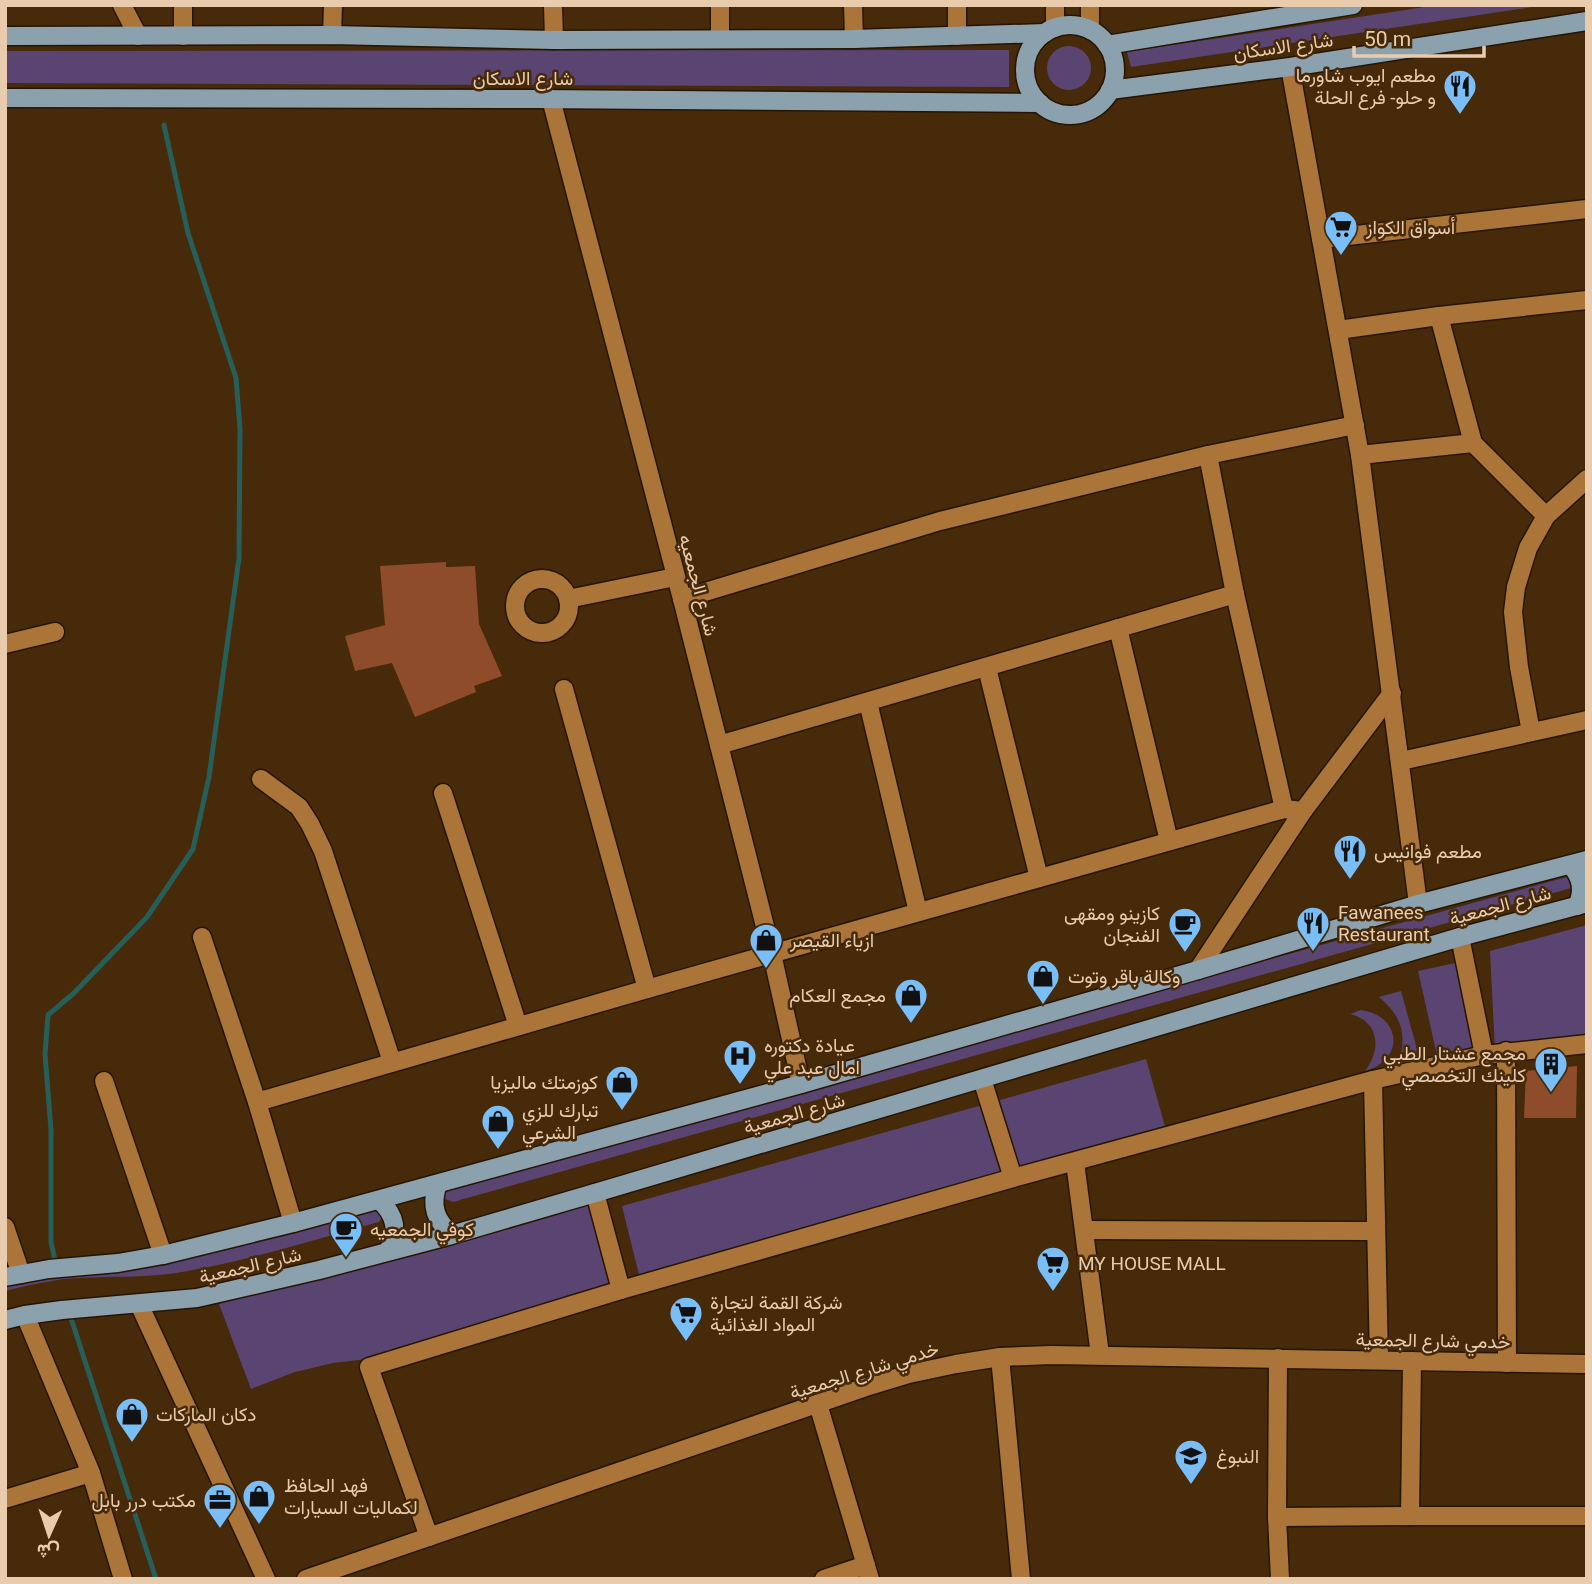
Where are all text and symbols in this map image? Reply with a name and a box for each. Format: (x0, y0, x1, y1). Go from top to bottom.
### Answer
scale bar (1354, 14, 1484, 58)
text: 50 m (1364, 27, 1411, 51)
street label: شارع الاسكان (1232, 28, 1335, 66)
place label: مطعم ايوب شاورما و حلو- فرع الحلة (1296, 64, 1436, 110)
street label: شارع الاسكان (473, 67, 573, 91)
restaurant icon: مطعم ايوب شاورما و حلو- فرع الحلة (1441, 67, 1479, 116)
supermarket icon: أسواق الكواز (1322, 208, 1360, 257)
place label: أسواق الكواز (1365, 216, 1455, 239)
street label: شارع الجمعيه (673, 532, 723, 639)
restaurant icon: مطعم فوانيس (1331, 832, 1369, 881)
place label: مطعم فوانيس (1374, 840, 1482, 864)
street label: شارع الجمعية (1447, 881, 1554, 931)
place label: Fawanees Restaurant (1338, 901, 1430, 946)
place label: كازينو ومقهى الفنجان (1064, 902, 1160, 947)
restaurant icon: Fawanees Restaurant (1294, 904, 1332, 953)
cafe icon: كازينو ومقهى الفنجان (1166, 905, 1204, 954)
shop icon: ازياء القيصر (747, 921, 785, 970)
place label: ازياء القيصر (789, 929, 874, 952)
shop icon: وكالة باقر وتوت (1024, 957, 1062, 1006)
place label: وكالة باقر وتوت (1068, 965, 1181, 988)
shop icon: مجمع العكام (892, 976, 930, 1025)
place label: مجمع العكام (789, 984, 886, 1009)
place label: عيادة دكتوره امال عبد علي (764, 1034, 860, 1083)
hospital icon: عيادة دكتوره امال عبد علي (721, 1037, 759, 1086)
place label: مجمع عشتار الطبي كلينك التخصصي (1383, 1042, 1526, 1091)
building icon: مجمع عشتار الطبي كلينك التخصصي (1532, 1045, 1570, 1094)
shop icon: كوزمتك ماليزيا (603, 1063, 641, 1112)
place label: كوزمتك ماليزيا (490, 1071, 598, 1094)
street label: شارع الجمعية (741, 1088, 848, 1140)
place label: تبارك للزي الشرعي (522, 1099, 598, 1148)
shop icon: تبارك للزي الشرعي (479, 1102, 517, 1151)
cafe icon: كوفي الجمعيه (327, 1210, 365, 1259)
place label: كوفي الجمعيه (370, 1218, 474, 1245)
street label: شارع الجمعية (197, 1243, 304, 1289)
supermarket icon: MY HOUSE MALL (1034, 1244, 1072, 1293)
place label: MY HOUSE MALL (1078, 1252, 1226, 1275)
place label: شركة القمة لتجارة المواد الغذائية (710, 1291, 842, 1336)
supermarket icon: شركة القمة لتجارة المواد الغذائية (667, 1294, 705, 1343)
street label: خدمي شارع الجمعية (1355, 1328, 1511, 1357)
street label: خدمي شارع الجمعية (787, 1337, 943, 1408)
shop icon: دكان الماركات (113, 1395, 151, 1444)
place label: دكان الماركات (156, 1403, 256, 1426)
school or university icon: النبوغ (1172, 1437, 1210, 1486)
place label: النبوغ (1216, 1445, 1259, 1469)
place label: فهد الحافظ لكماليات السيارات (284, 1474, 418, 1519)
shop icon: فهد الحافظ لكماليات السيارات (240, 1477, 278, 1526)
office icon: مكتب درر بابل (201, 1481, 239, 1530)
place label: مكتب درر بابل (92, 1489, 196, 1512)
north arrow (14, 1500, 84, 1570)
text: ش (36, 1539, 60, 1564)

